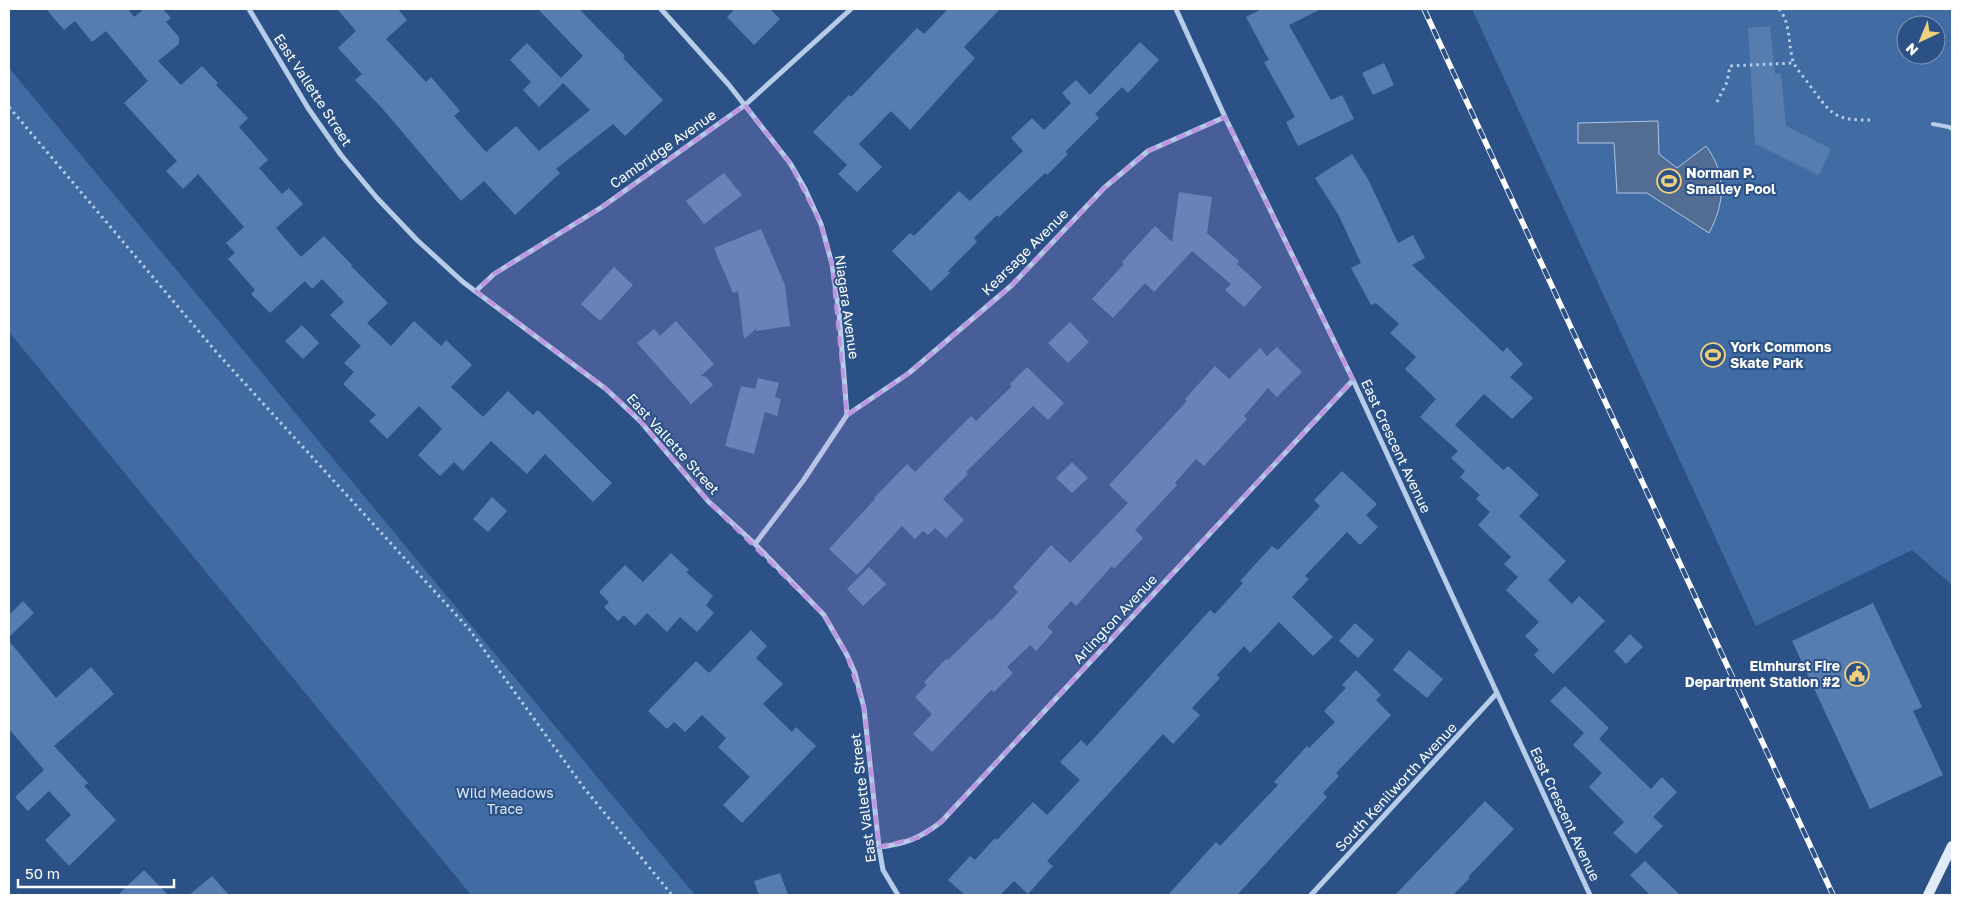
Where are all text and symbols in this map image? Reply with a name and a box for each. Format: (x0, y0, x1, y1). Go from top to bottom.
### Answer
north arrow (1896, 15, 1946, 65)
street label: East Vallette Street (271, 30, 356, 149)
text: N (1902, 40, 1921, 60)
street label: Cambridge Avenue (606, 106, 719, 192)
place label: Norman P. Smalley Pool (1686, 164, 1776, 197)
sports icon: Norman P. Smalley Pool (1656, 168, 1682, 194)
street label: Kearsage Avenue (978, 205, 1072, 299)
street label: Niagara Avenue (832, 254, 863, 360)
place label: York Commons Skate Park (1730, 338, 1832, 371)
sports icon: York Commons Skate Park (1700, 342, 1726, 368)
street label: East Crescent Avenue (1358, 376, 1435, 516)
street label: East Vallette Street (623, 390, 723, 498)
street label: Arlington Avenue (1069, 571, 1160, 667)
place label: Elmhurst Fire Department Station #2 (1685, 657, 1840, 690)
public building icon: Elmhurst Fire Department Station #2 (1844, 661, 1870, 687)
street label: South Kenilworth Avenue (1331, 719, 1460, 855)
street label: East Vallette Street (846, 732, 879, 864)
street label: East Crescent Avenue (1527, 744, 1604, 884)
park label: Wild Meadows Trace (456, 784, 554, 817)
scale bar (18, 856, 174, 888)
text: 50 m (25, 864, 60, 882)

